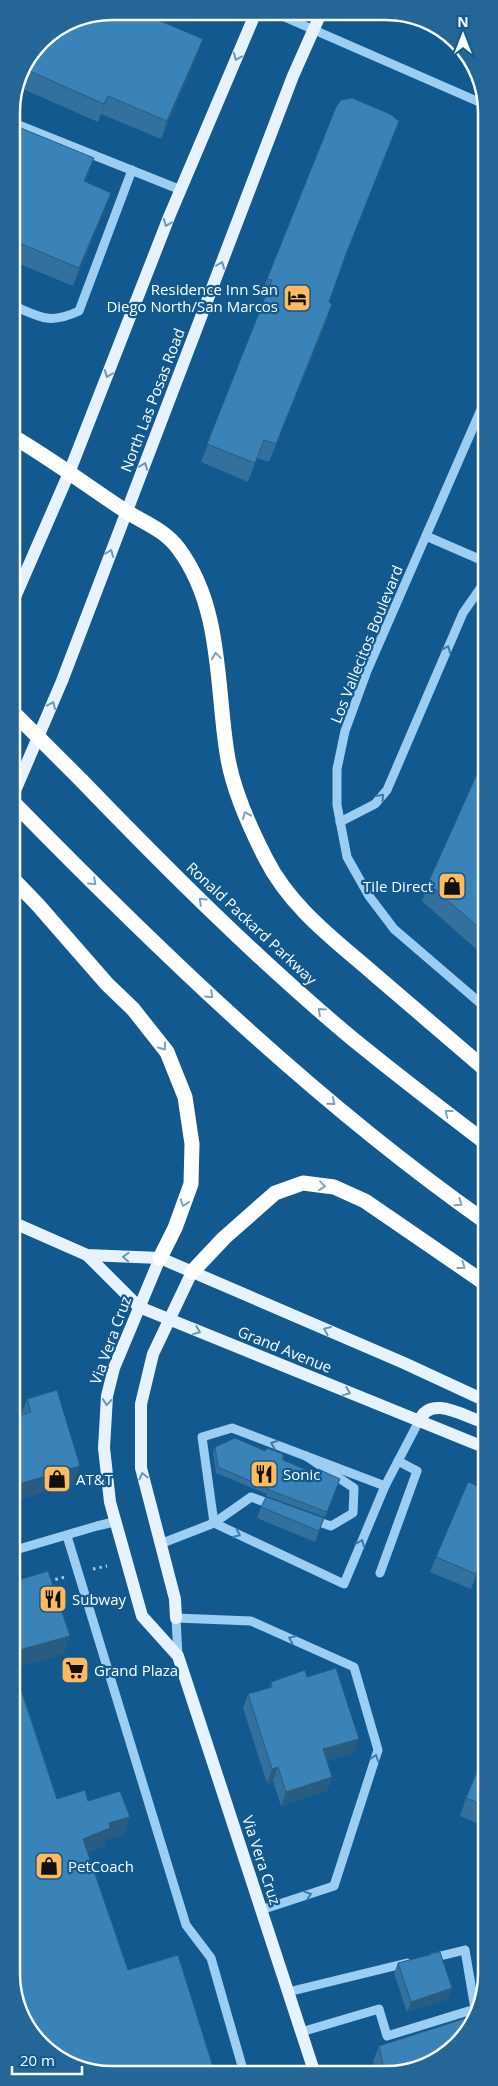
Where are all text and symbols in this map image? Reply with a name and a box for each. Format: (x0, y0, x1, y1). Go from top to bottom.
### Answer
north arrow (438, 10, 488, 60)
text: N (457, 12, 469, 31)
one-way arrow (232, 52, 243, 61)
one-way arrow (163, 218, 174, 227)
one-way arrow (214, 261, 225, 270)
place label: Residence Inn San Diego North/San Marcos (106, 279, 278, 316)
hotel icon: Residence Inn San Diego North/San Marcos (282, 283, 312, 313)
street label: North Las Posas Road (115, 325, 189, 475)
one-way arrow (104, 370, 114, 378)
one-way arrow (138, 462, 148, 471)
one-way arrow (104, 550, 114, 558)
street label: Los Vallecitos Boulevard (325, 562, 407, 726)
one-way arrow (441, 645, 452, 654)
one-way arrow (211, 652, 222, 660)
one-way arrow (45, 701, 56, 710)
one-way arrow (375, 794, 384, 803)
one-way arrow (242, 811, 253, 820)
street label: Ronald Packard Parkway (182, 857, 322, 989)
shop icon: Tile Direct (437, 871, 467, 901)
one-way arrow (87, 876, 96, 885)
place label: Tile Direct (363, 876, 433, 896)
one-way arrow (198, 898, 207, 907)
one-way arrow (204, 989, 213, 998)
one-way arrow (318, 1008, 327, 1017)
one-way arrow (157, 1041, 165, 1050)
one-way arrow (326, 1097, 335, 1105)
one-way arrow (444, 1110, 453, 1119)
one-way arrow (319, 1180, 327, 1191)
one-way arrow (454, 1197, 463, 1206)
one-way arrow (180, 1198, 190, 1207)
one-way arrow (122, 1251, 130, 1262)
one-way arrow (456, 1261, 465, 1269)
street label: Via Vera Cruz (85, 1293, 135, 1387)
street label: Grand Avenue (235, 1321, 335, 1377)
one-way arrow (192, 1324, 201, 1335)
one-way arrow (323, 1325, 332, 1336)
one-way arrow (342, 1386, 351, 1396)
one-way arrow (102, 1398, 113, 1406)
one-way arrow (271, 1440, 279, 1450)
restaurant icon: Sonic (249, 1459, 279, 1489)
shop icon: AT&T (42, 1464, 72, 1494)
place label: Sonic (283, 1464, 320, 1484)
place label: AT&T (76, 1469, 114, 1489)
one-way arrow (138, 1472, 149, 1481)
one-way arrow (232, 1528, 241, 1538)
one-way arrow (355, 1539, 365, 1548)
restaurant icon: Subway (38, 1584, 68, 1614)
place label: Subway (72, 1589, 127, 1609)
one-way arrow (288, 1635, 297, 1645)
supermarket icon: Grand Plaza (60, 1655, 90, 1685)
place label: Grand Plaza (94, 1660, 178, 1680)
one-way arrow (370, 1754, 380, 1763)
street label: Via Vera Cruz (238, 1813, 286, 1907)
shop icon: PetCoach (34, 1851, 64, 1881)
place label: PetCoach (68, 1856, 134, 1876)
one-way arrow (303, 1890, 311, 1900)
scale bar (12, 2044, 82, 2076)
text: 20 m (20, 2050, 55, 2070)

